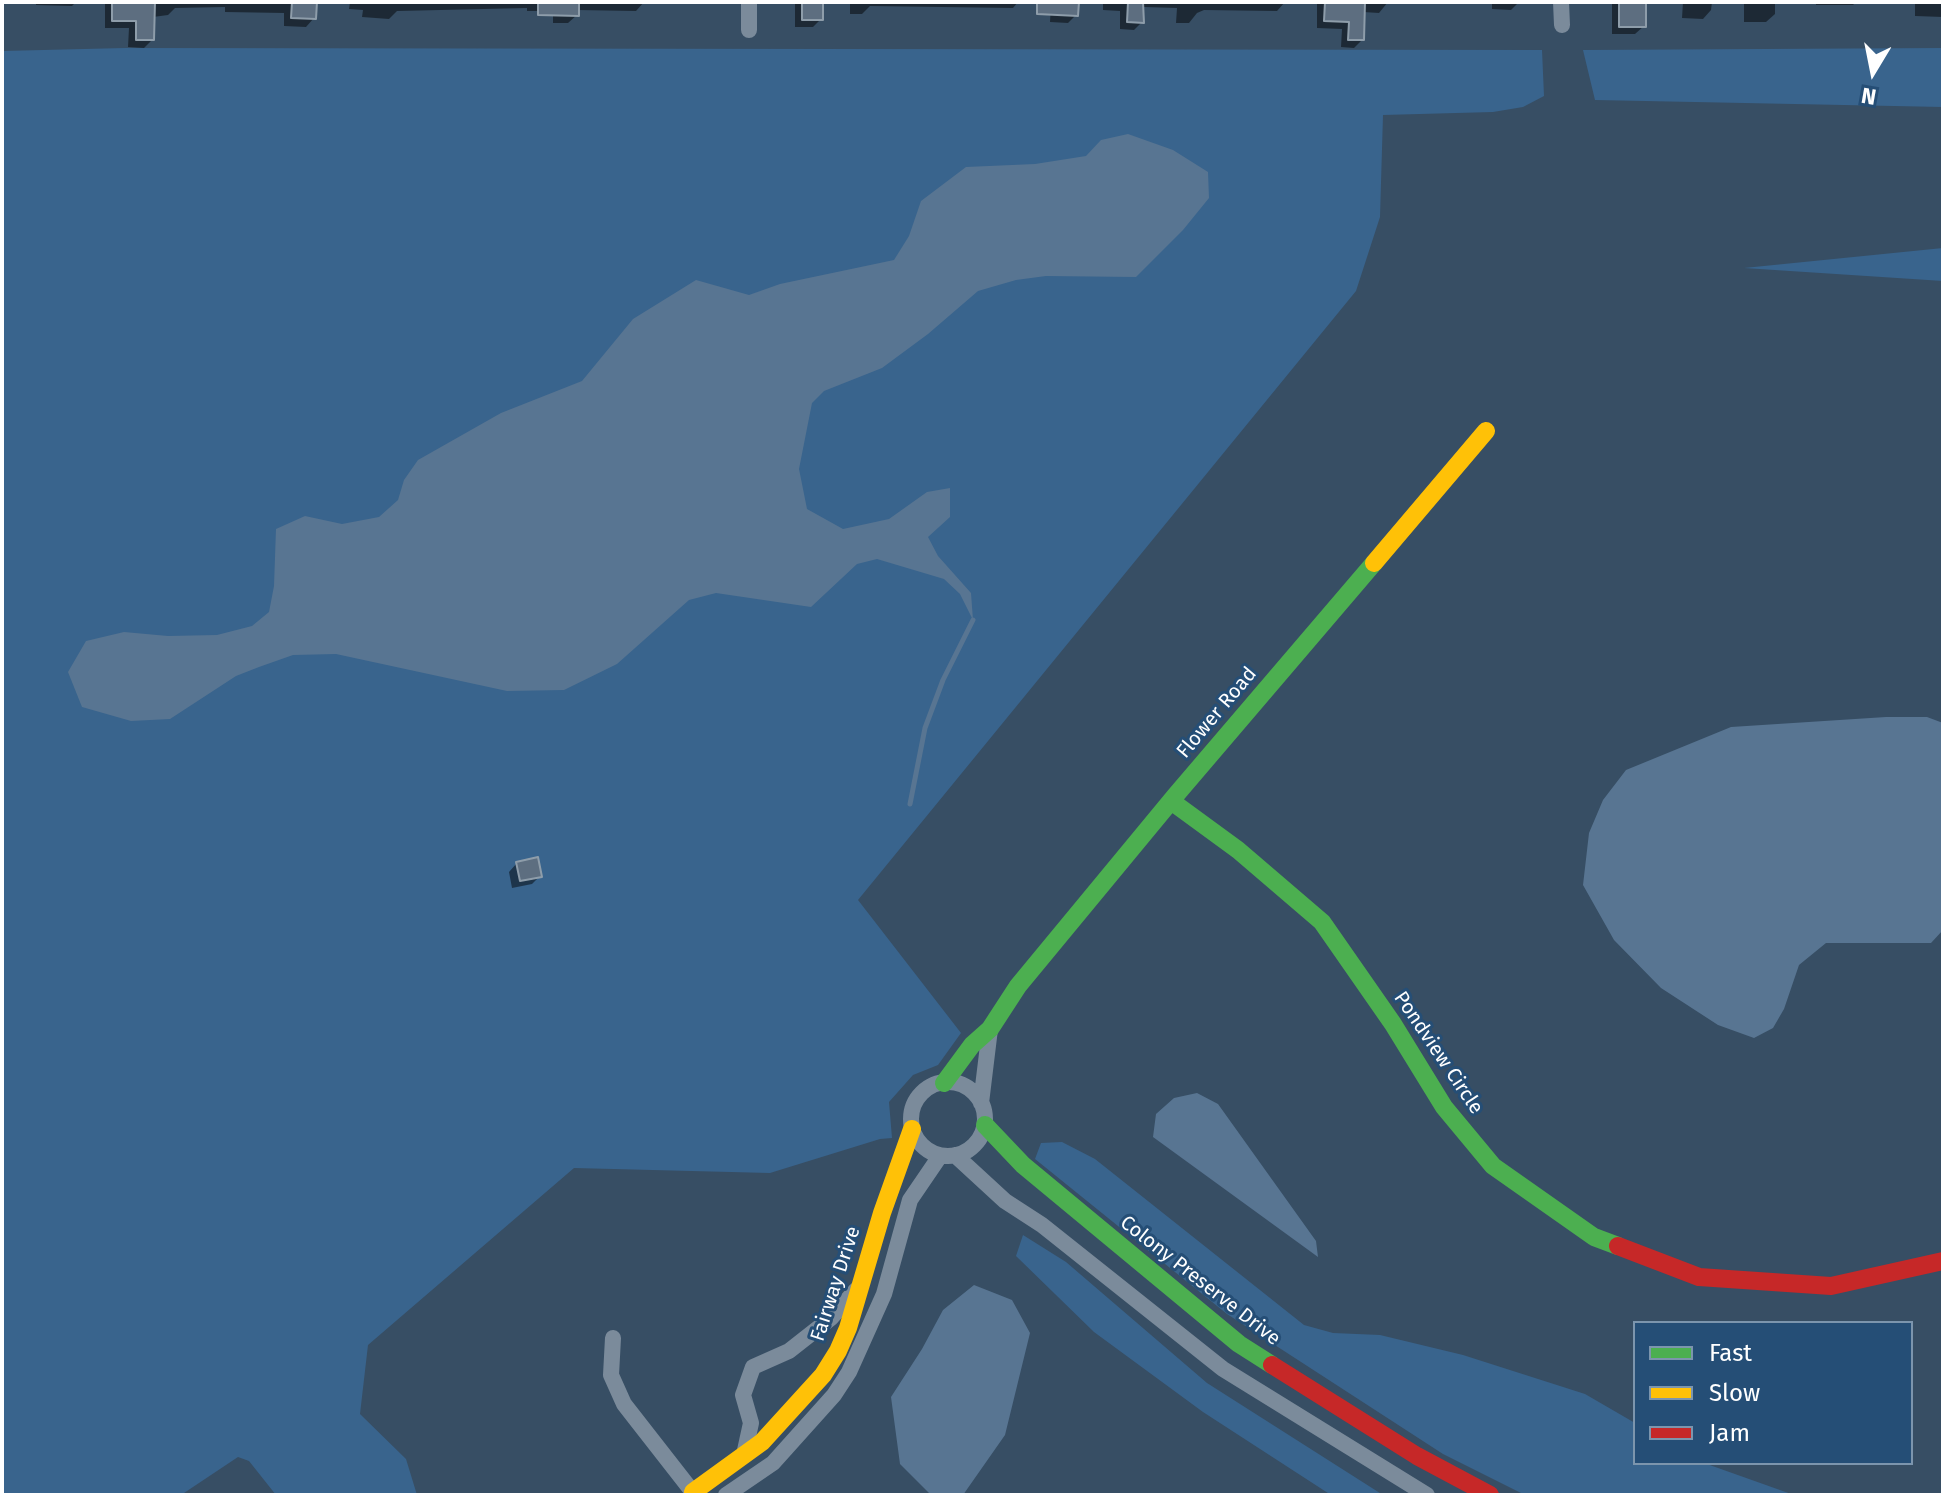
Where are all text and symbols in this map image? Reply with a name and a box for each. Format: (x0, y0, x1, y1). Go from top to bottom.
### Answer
north arrow (1833, 32, 1913, 112)
text: N (1859, 82, 1878, 111)
street label: Flower Road (1172, 663, 1262, 763)
street label: Pondview Circle (1388, 987, 1488, 1119)
street label: Colony Preserve Drive (1115, 1211, 1285, 1351)
street label: Fairway Drive (806, 1223, 866, 1345)
legend (1633, 1321, 1913, 1465)
text: Fast (1709, 1339, 1752, 1367)
text: Slow (1709, 1379, 1760, 1407)
text: Jam (1709, 1419, 1750, 1447)

